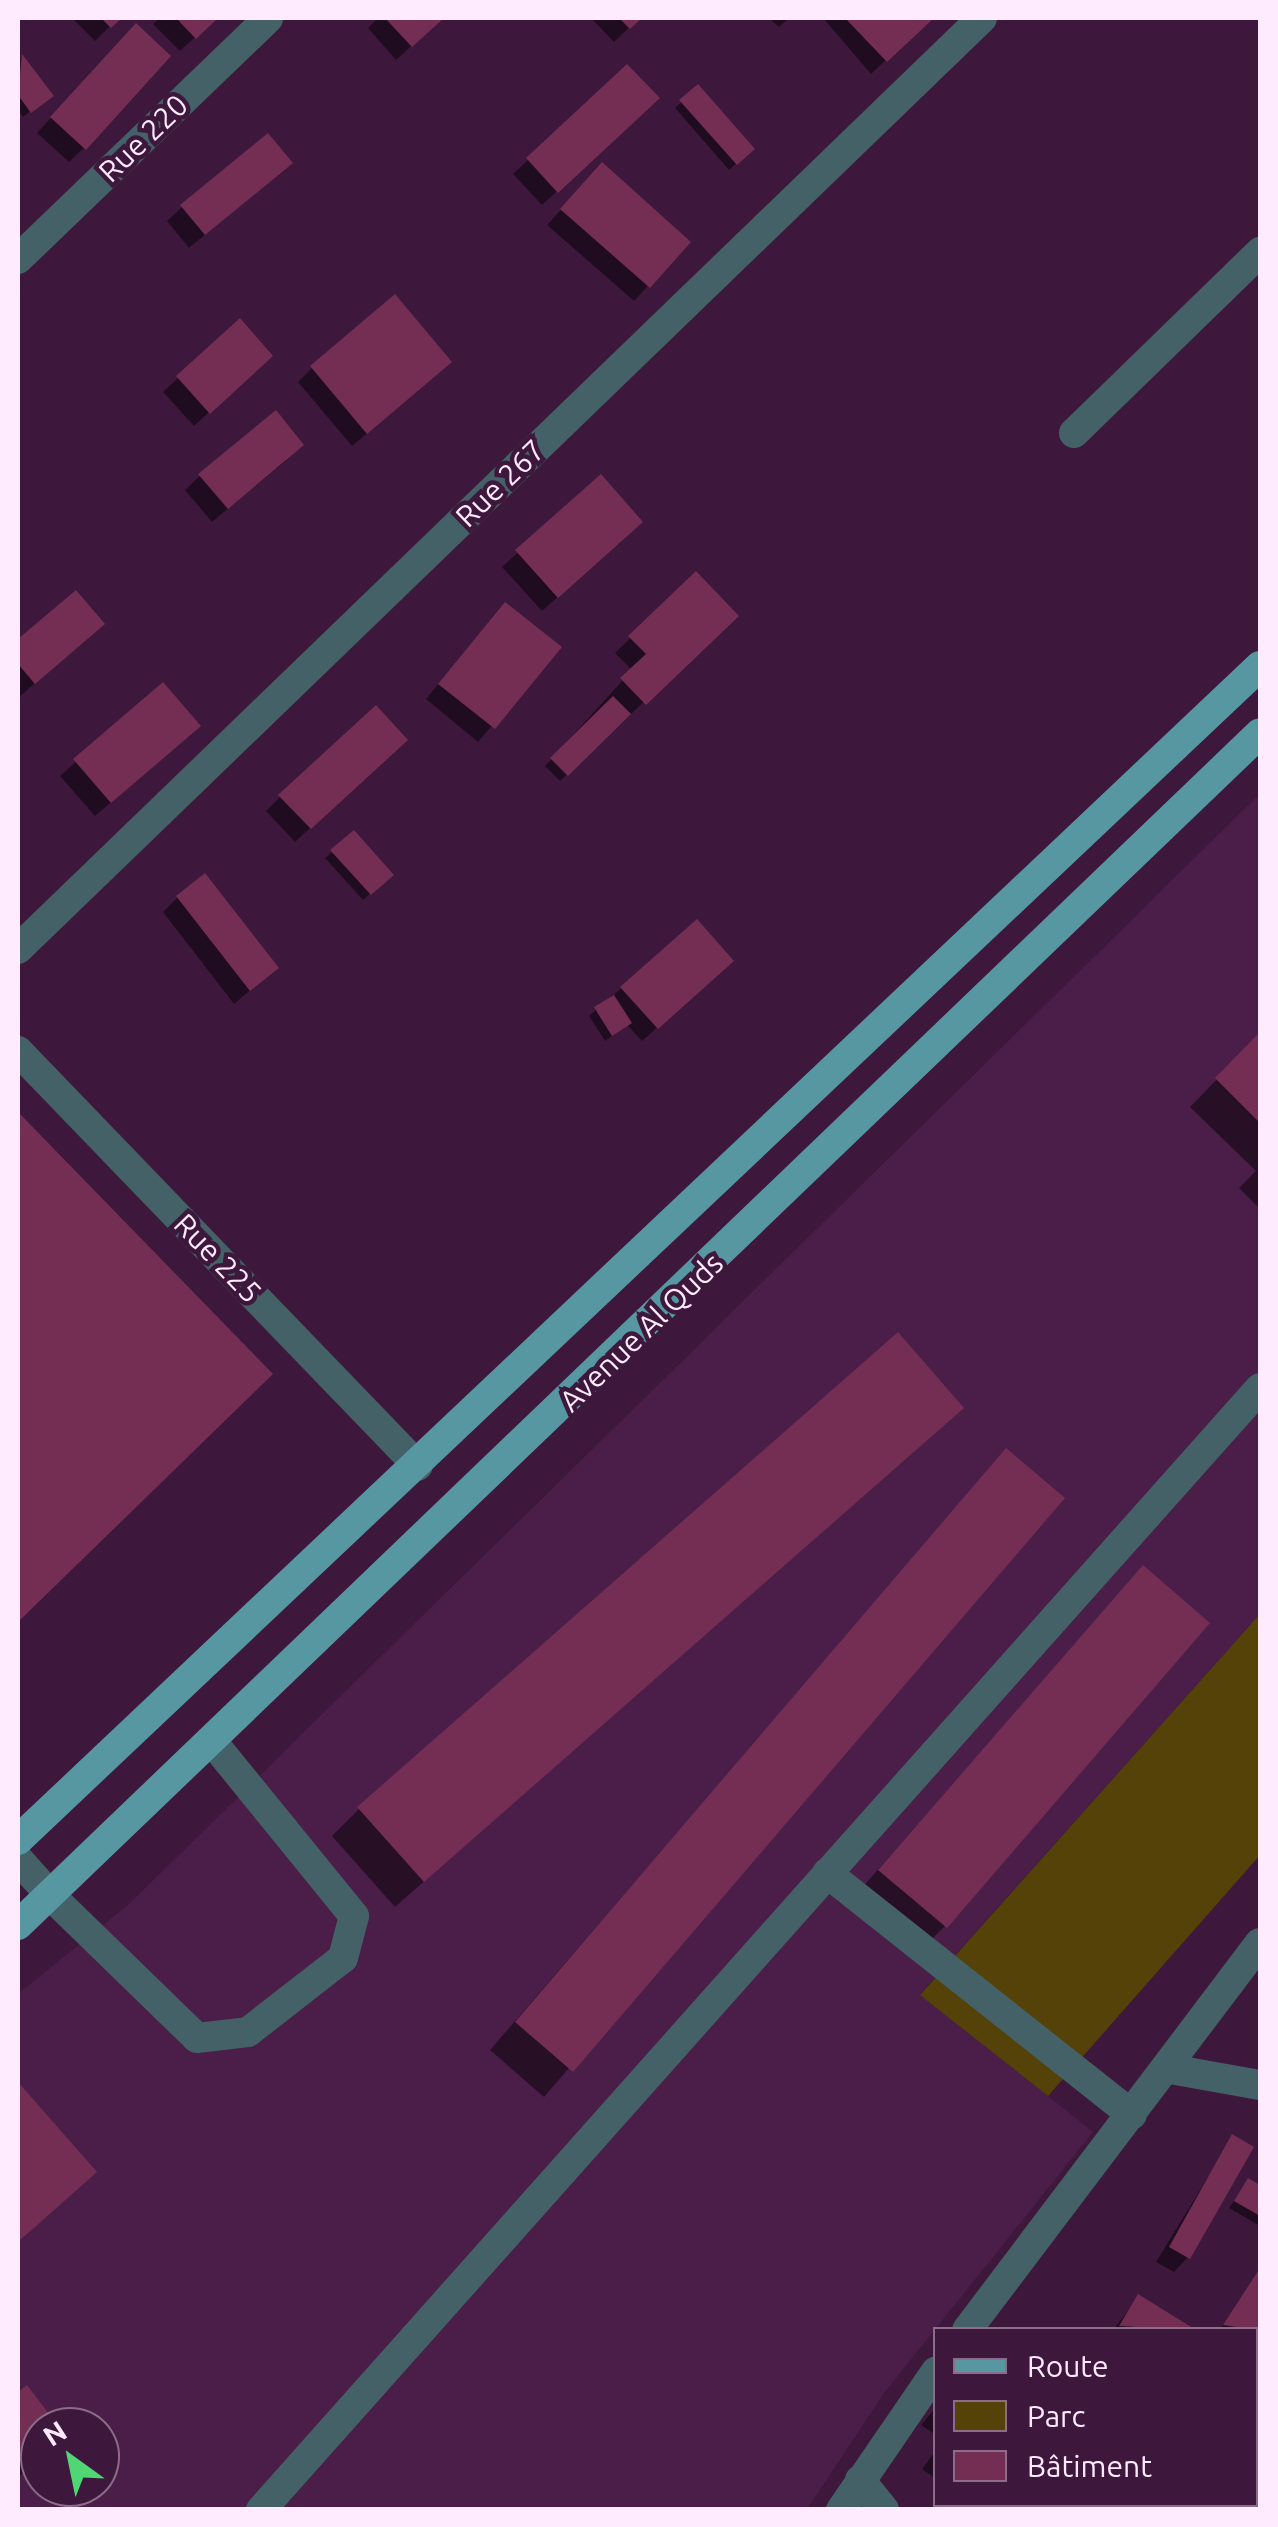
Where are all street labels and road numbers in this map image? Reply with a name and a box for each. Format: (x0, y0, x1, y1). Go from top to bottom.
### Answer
street label: Rue 220 (91, 87, 195, 189)
street label: Rue 267 (448, 432, 552, 534)
street label: Rue 225 (167, 1206, 269, 1310)
street label: Avenue Al Quds (552, 1245, 730, 1419)

